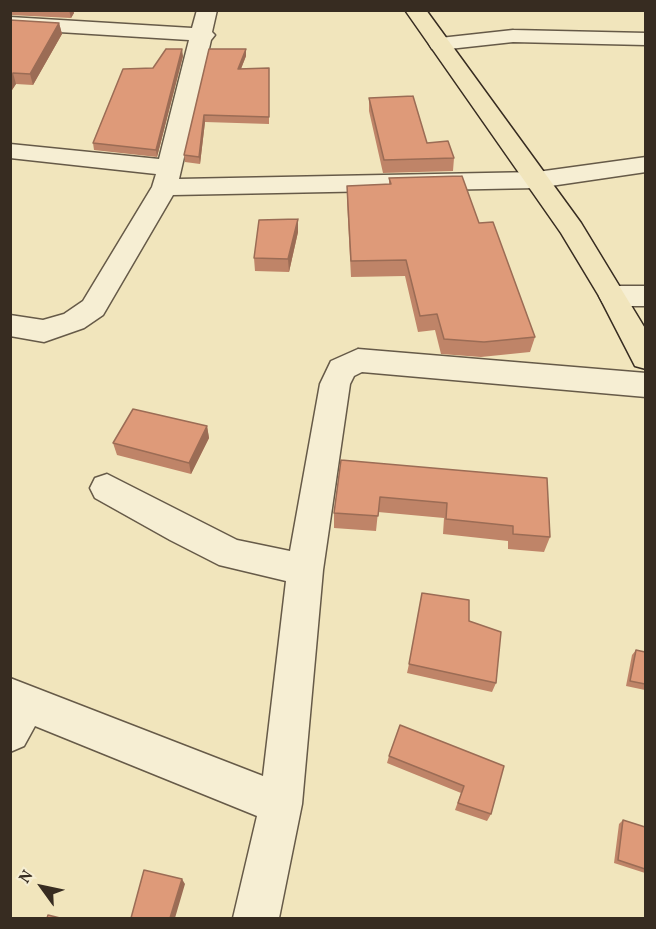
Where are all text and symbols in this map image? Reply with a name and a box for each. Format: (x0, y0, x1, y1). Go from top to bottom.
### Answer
north arrow (12, 857, 72, 917)
text: N (15, 866, 39, 888)

